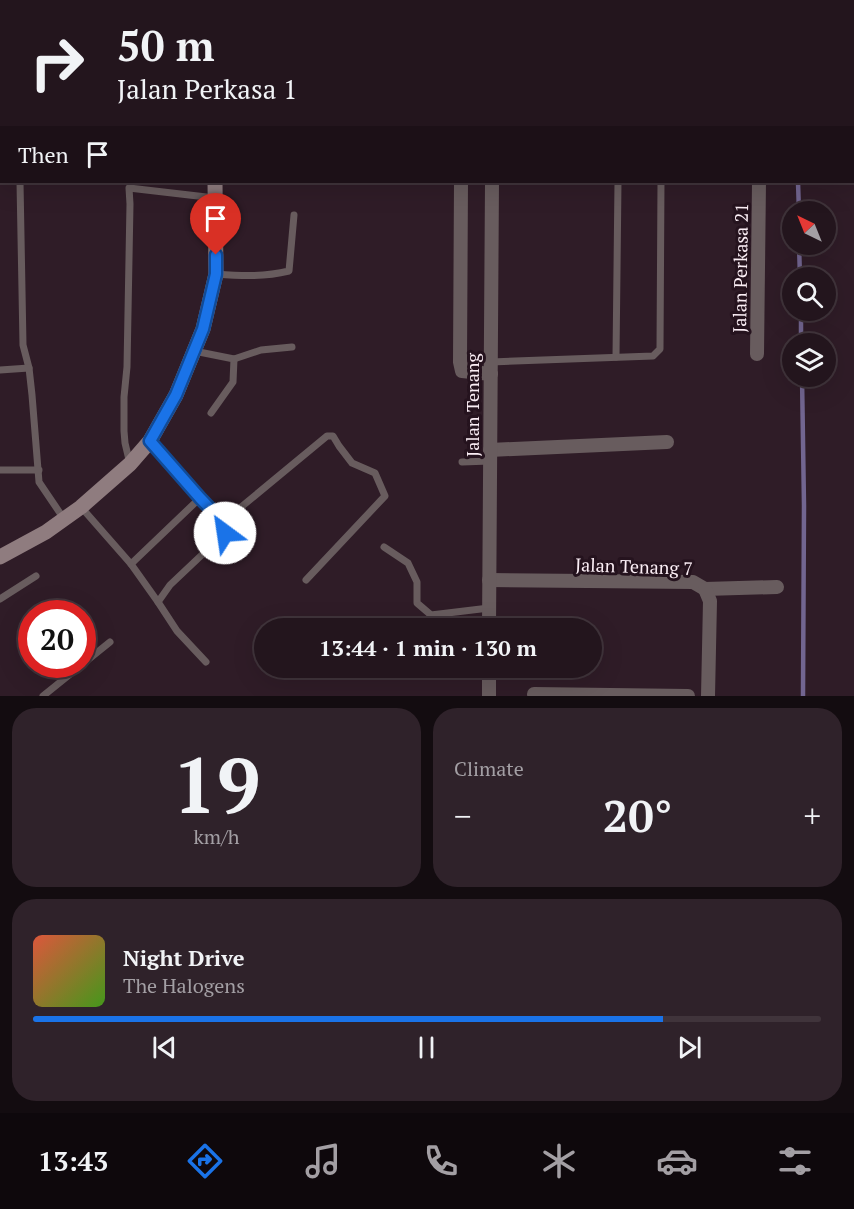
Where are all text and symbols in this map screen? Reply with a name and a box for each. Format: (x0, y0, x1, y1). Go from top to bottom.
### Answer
text: 50 m (117, 17, 215, 73)
icon: right (18, 24, 96, 102)
text: Jalan Perkasa 1 (117, 71, 297, 107)
icon: arrive (81, 138, 114, 171)
text: Then (18, 140, 69, 169)
pin (190, 193, 241, 255)
north arrow (782, 201, 836, 255)
map controls (782, 201, 836, 387)
icon: arrive (199, 202, 232, 235)
street label: Jalan Perkasa 21 (727, 203, 753, 333)
button: search (782, 267, 836, 321)
button: layers (782, 333, 836, 387)
street label: Jalan Tenang (460, 353, 484, 457)
position arrow (193, 501, 257, 565)
street label: Jalan Tenang 7 (575, 552, 693, 580)
speed limit sign: 20 (18, 600, 96, 678)
text: 13:44 · 1 min · 130 m (319, 633, 537, 662)
text: 19 (172, 732, 261, 835)
text: Climate (454, 755, 524, 782)
text: 20° (603, 785, 672, 845)
text: − (454, 794, 472, 837)
text: + (803, 794, 821, 837)
text: km/h (193, 823, 240, 850)
text: Night Drive (123, 943, 245, 972)
text: The Halogens (123, 972, 245, 999)
icon: previous (148, 1031, 181, 1064)
icon: pause (410, 1031, 443, 1064)
icon: next (673, 1031, 706, 1064)
icon: directions (184, 1140, 226, 1182)
icon: music (302, 1140, 344, 1182)
icon: phone (420, 1140, 462, 1182)
icon: climate (538, 1140, 580, 1182)
icon: car (656, 1140, 698, 1182)
icon: filters (774, 1140, 816, 1182)
text: 13:43 (38, 1143, 108, 1179)

